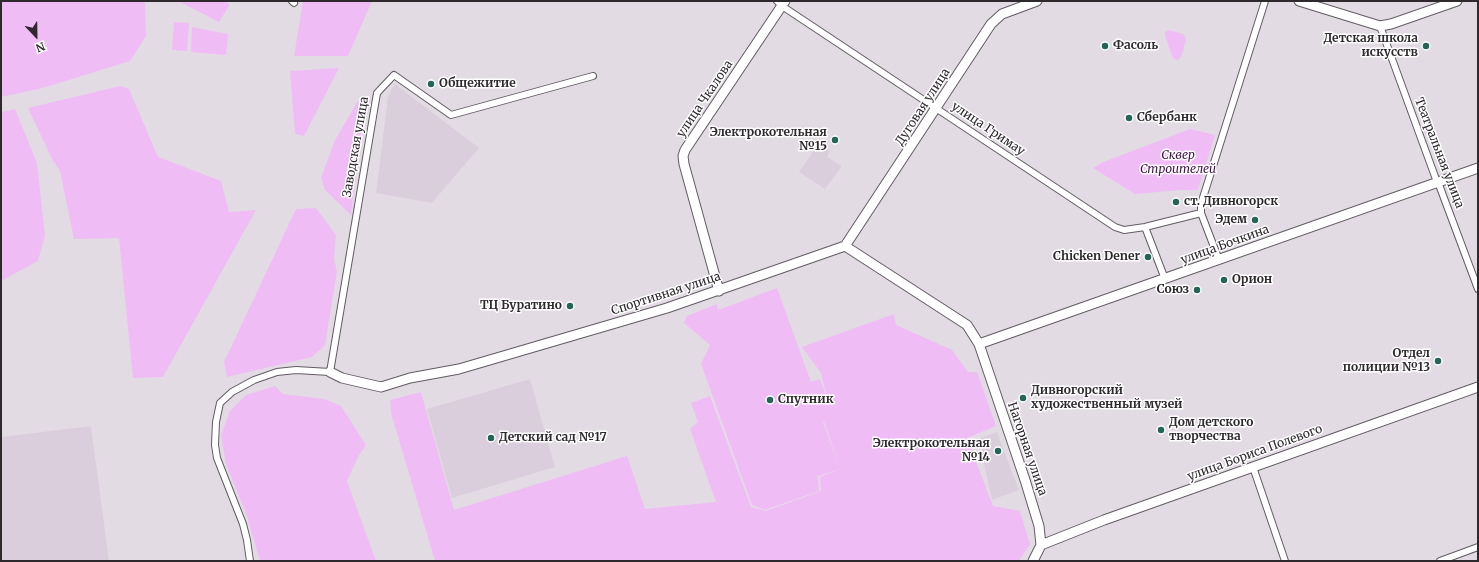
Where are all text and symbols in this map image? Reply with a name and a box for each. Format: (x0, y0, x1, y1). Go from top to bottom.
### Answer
north arrow (16, 16, 56, 56)
place label: Детская школа искусств (1323, 32, 1418, 60)
text: N (34, 39, 47, 55)
place label: Фасоль (1113, 39, 1158, 53)
marker: Фасоль (1100, 41, 1110, 51)
marker: Детская школа искусств (1421, 41, 1431, 51)
street label: улица Чкалова (674, 58, 736, 140)
street label: Дуговая улица (893, 66, 953, 148)
place label: Общежитие (439, 77, 516, 91)
marker: Общежитие (426, 79, 436, 89)
street label: Заводская улица (340, 96, 372, 198)
street label: Театральная улица (1411, 96, 1467, 210)
street label: улица Гримау (949, 99, 1027, 159)
place label: Сбербанк (1137, 111, 1197, 125)
marker: Сбербанк (1124, 113, 1134, 123)
place label: Электрокотельная №15 (710, 126, 827, 154)
marker: Электрокотельная №15 (830, 135, 840, 145)
park label: Сквер Строителей (1140, 149, 1216, 177)
place label: ст. Дивногорск (1184, 195, 1278, 209)
marker: ст. Дивногорск (1171, 197, 1181, 207)
place label: Эдем (1215, 213, 1247, 227)
marker: Эдем (1250, 215, 1260, 225)
street label: улица Бочкина (1179, 222, 1271, 268)
place label: Chicken Dener (1053, 250, 1140, 264)
marker: Chicken Dener (1143, 252, 1153, 262)
street label: Спортивная улица (610, 270, 722, 318)
place label: Орион (1232, 273, 1272, 287)
marker: Орион (1219, 275, 1229, 285)
place label: Союз (1157, 283, 1189, 297)
marker: Союз (1192, 285, 1202, 295)
place label: ТЦ Буратино (480, 299, 562, 313)
marker: ТЦ Буратино (565, 301, 575, 311)
place label: Отдел полиции №13 (1343, 347, 1430, 375)
marker: Отдел полиции №13 (1433, 356, 1443, 366)
place label: Дивногорский художественный музей (1031, 384, 1183, 412)
place label: Спутник (778, 393, 834, 407)
marker: Дивногорский художественный музей (1018, 393, 1028, 403)
marker: Спутник (765, 395, 775, 405)
street label: Нагорная улица (1004, 400, 1050, 498)
place label: Дом детского творчества (1169, 416, 1254, 444)
street label: улица Бориса Полевого (1186, 422, 1324, 484)
marker: Дом детского творчества (1156, 425, 1166, 435)
place label: Детский сад №17 (499, 431, 607, 445)
marker: Детский сад №17 (486, 433, 496, 443)
place label: Электрокотельная №14 (873, 437, 990, 465)
marker: Электрокотельная №14 (993, 446, 1003, 456)

